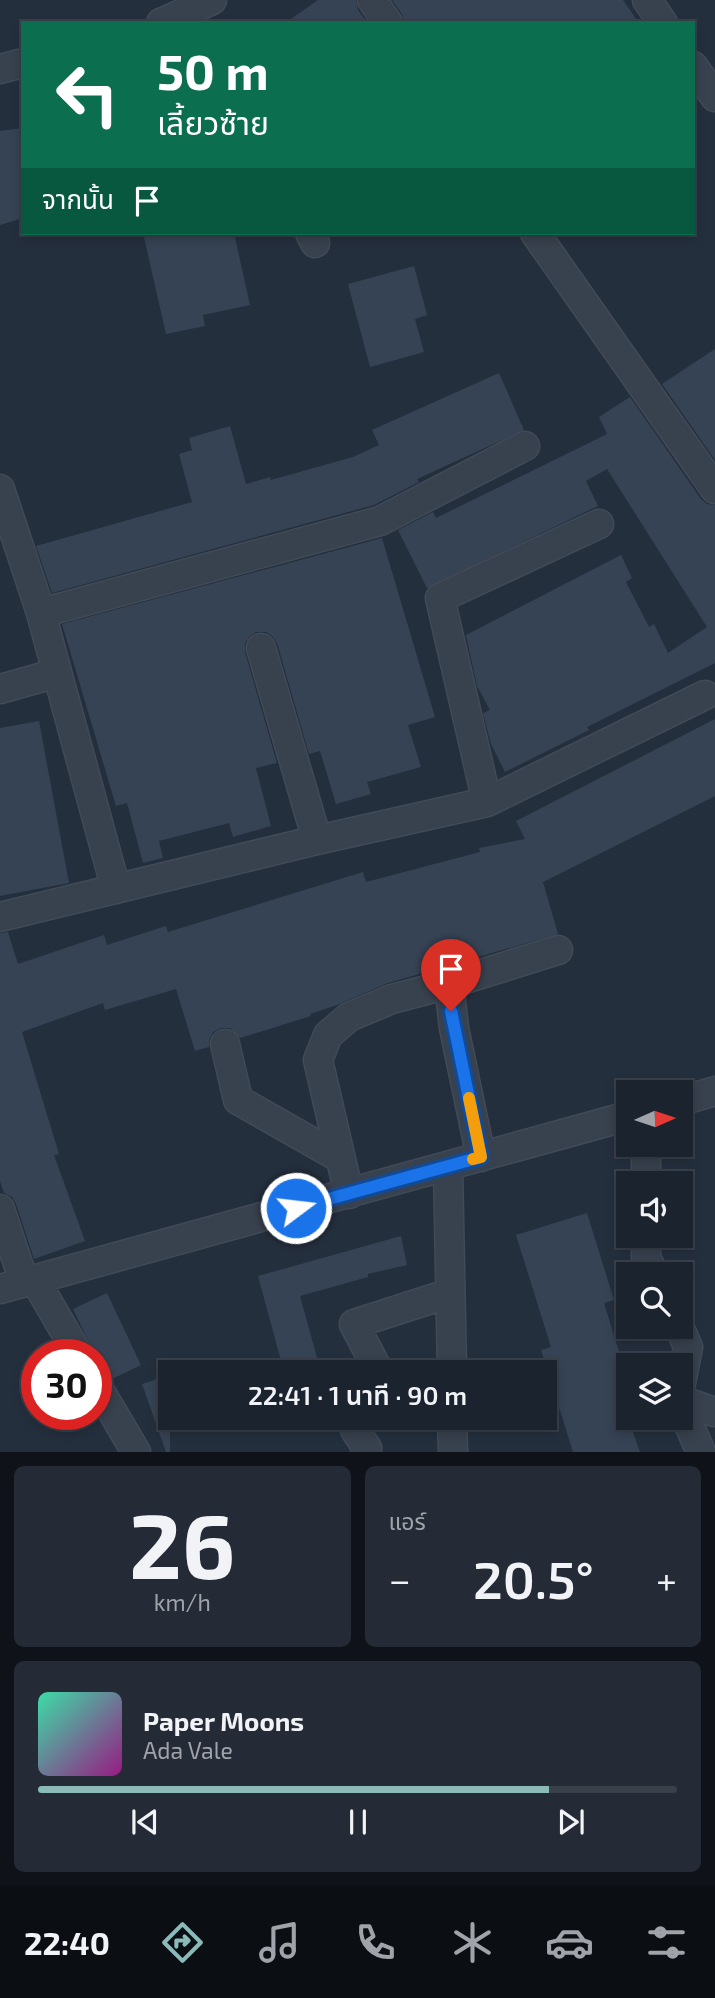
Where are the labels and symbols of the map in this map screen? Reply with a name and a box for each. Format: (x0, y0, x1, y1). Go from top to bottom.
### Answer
pin (421, 939, 481, 1011)
north arrow (616, 1080, 693, 1157)
position arrow (259, 1171, 333, 1245)
speed limit sign: 30 (21, 1339, 112, 1430)

